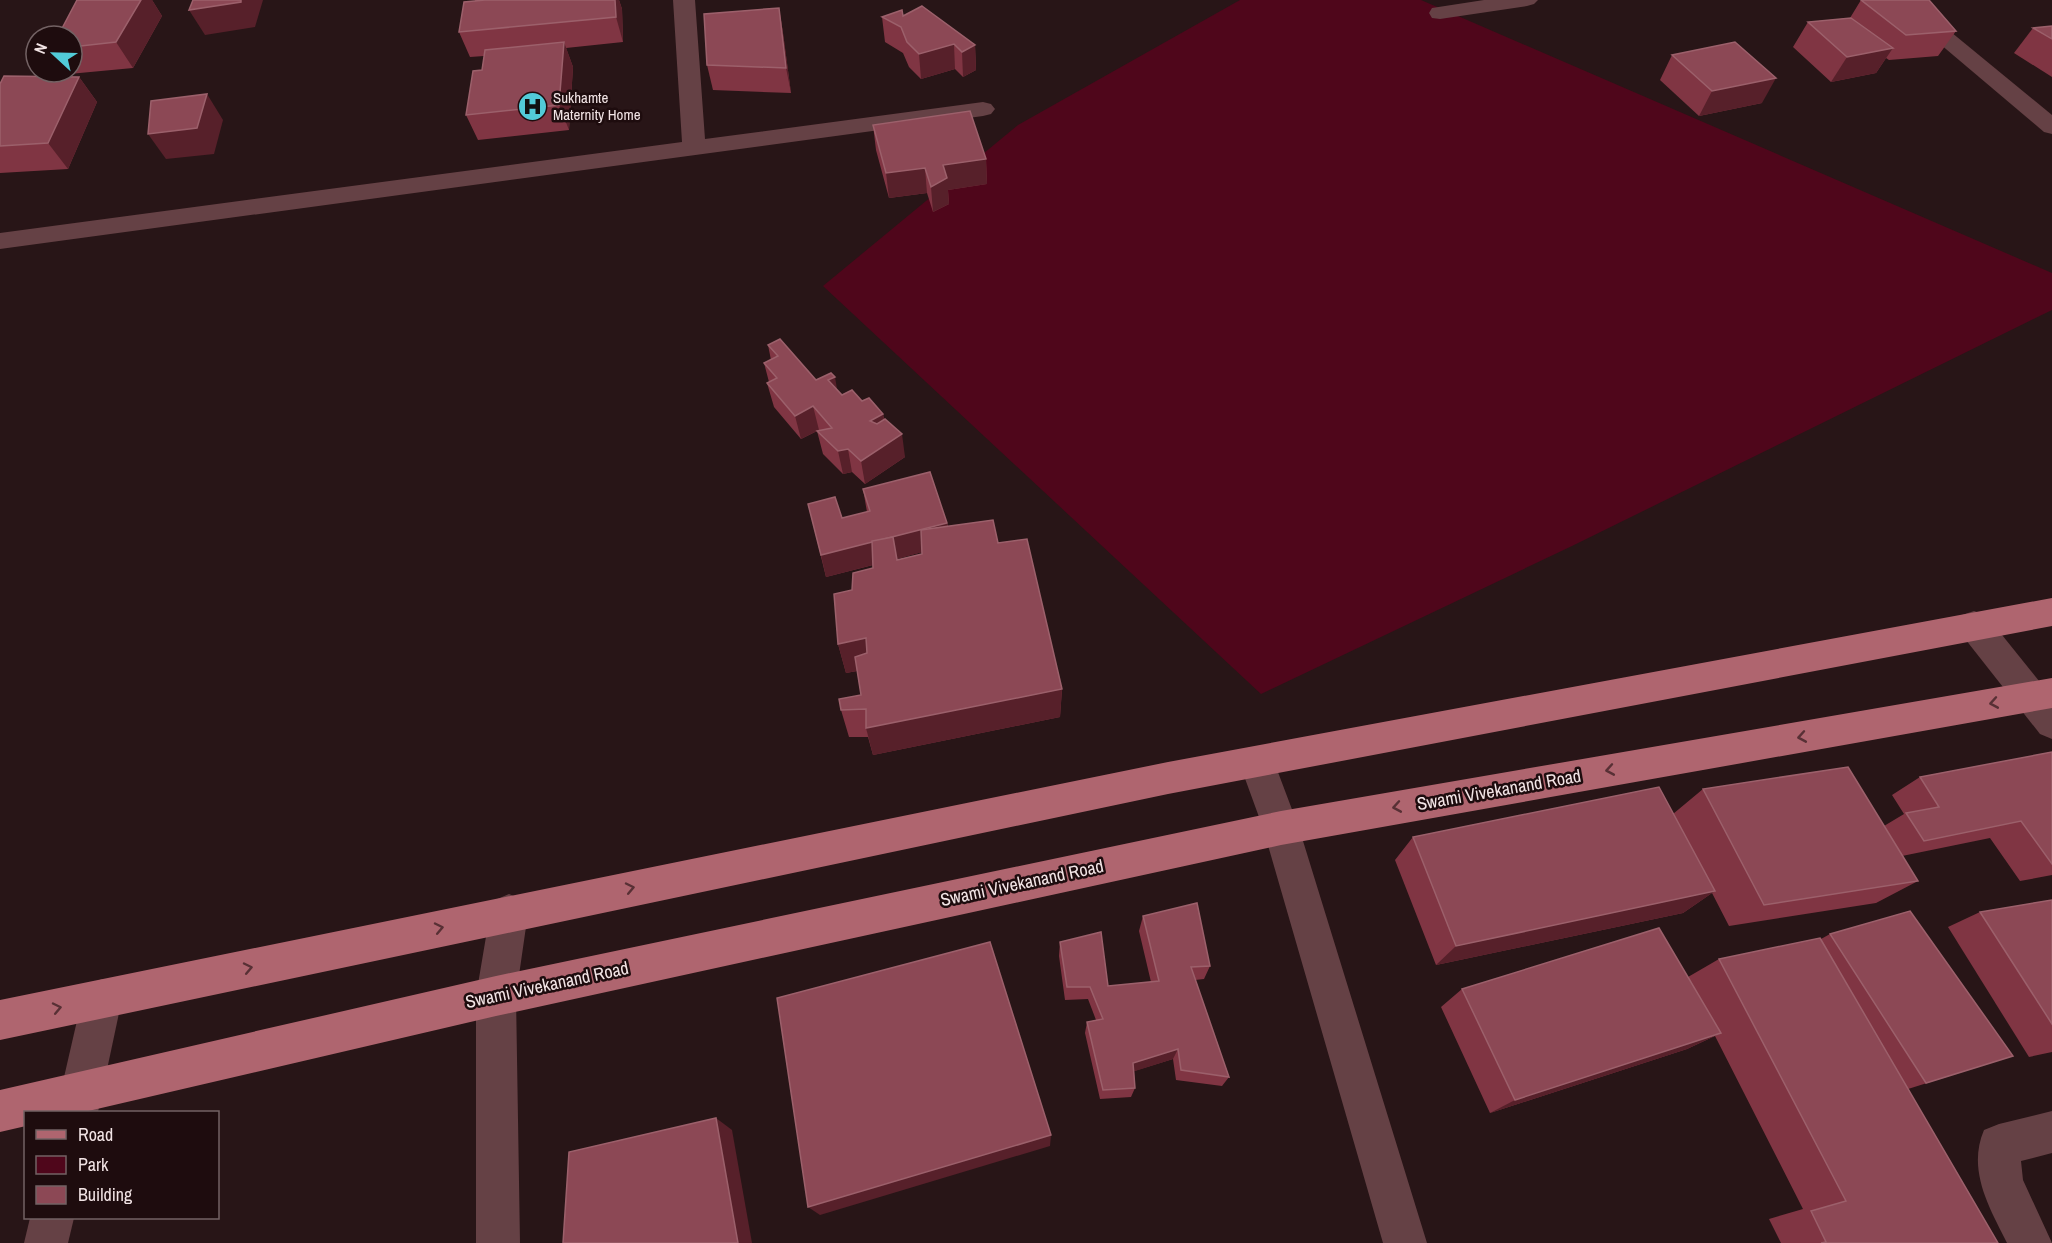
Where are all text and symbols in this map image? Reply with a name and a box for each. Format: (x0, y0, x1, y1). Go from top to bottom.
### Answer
north arrow (24, 24, 84, 84)
text: N (28, 40, 52, 57)
place label: Sukhamte Maternity Home (553, 87, 641, 125)
hospital icon: Sukhamte Maternity Home (516, 91, 548, 123)
one-way arrow (1990, 697, 1999, 709)
one-way arrow (1798, 730, 1808, 743)
street label: Swami Vivekanand Road (1415, 763, 1583, 816)
one-way arrow (1606, 763, 1616, 776)
one-way arrow (1393, 801, 1402, 813)
street label: Swami Vivekanand Road (938, 853, 1106, 912)
one-way arrow (625, 882, 635, 895)
one-way arrow (434, 922, 444, 935)
street label: Swami Vivekanand Road (463, 955, 631, 1014)
one-way arrow (243, 962, 253, 975)
one-way arrow (52, 1002, 62, 1015)
legend (24, 1111, 219, 1219)
text: Road (78, 1122, 113, 1147)
text: Park (78, 1152, 109, 1177)
text: Building (78, 1182, 133, 1207)

